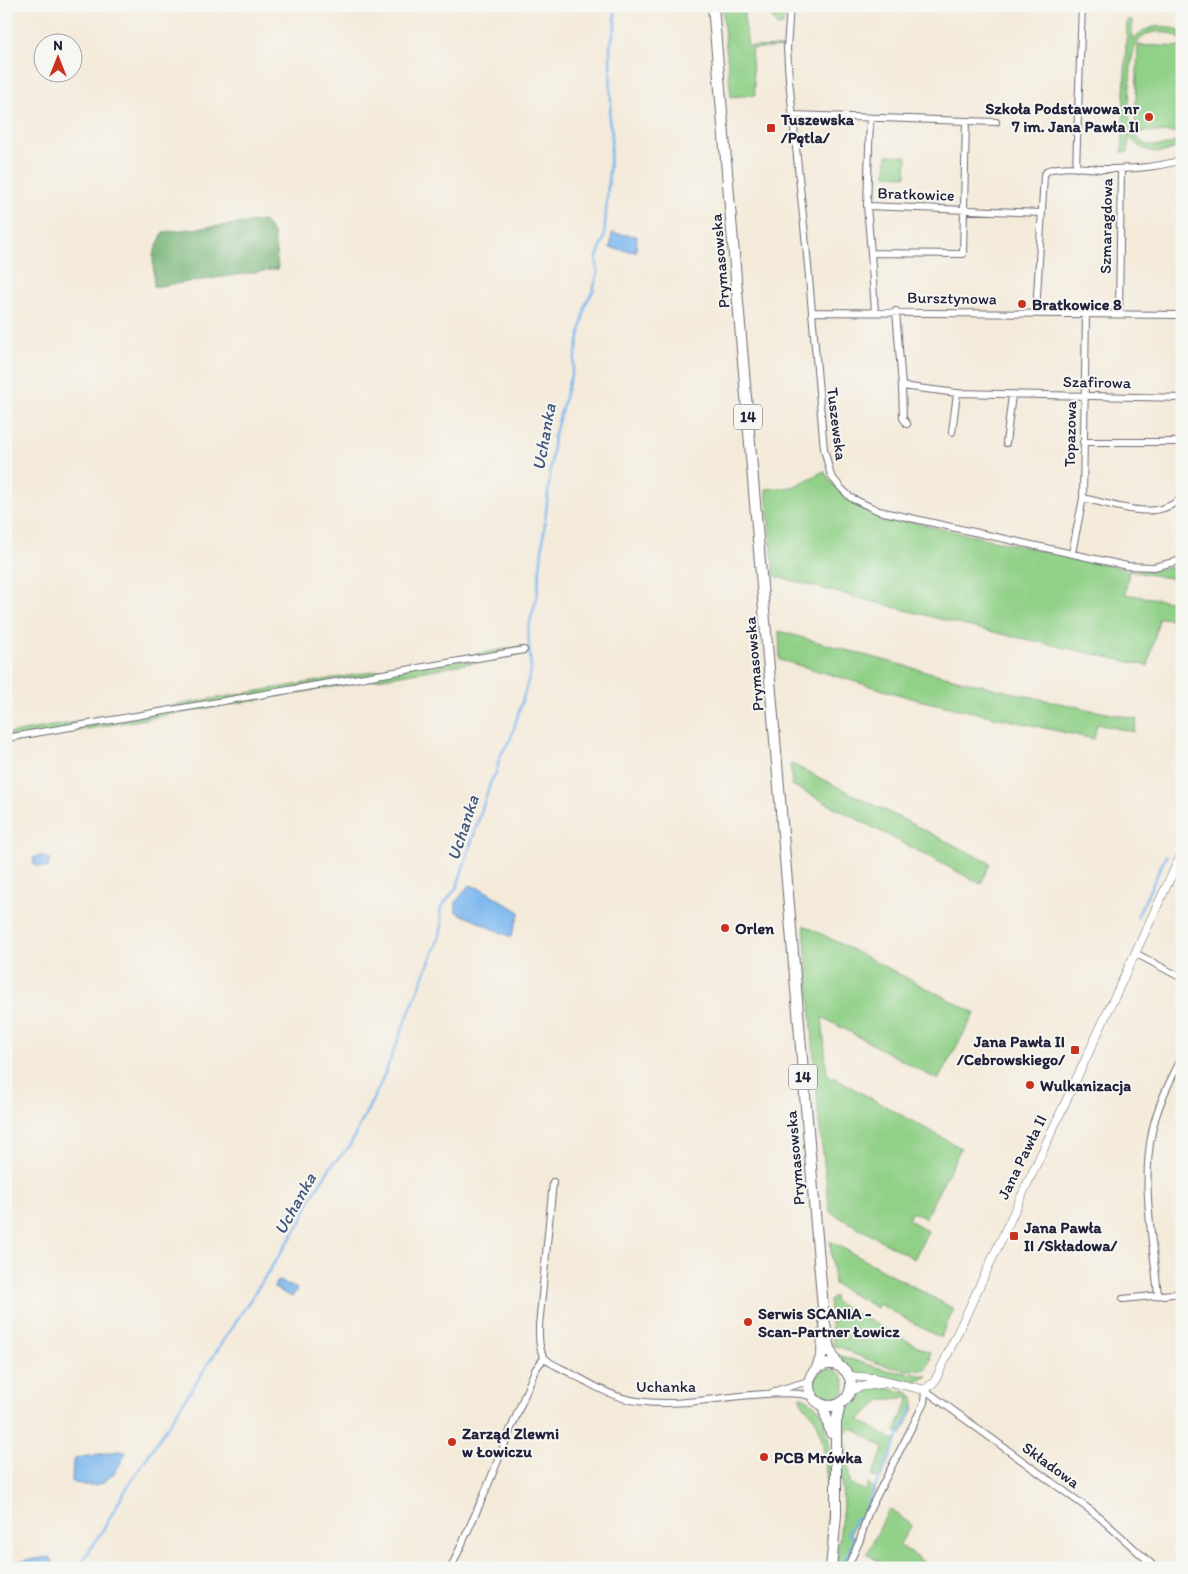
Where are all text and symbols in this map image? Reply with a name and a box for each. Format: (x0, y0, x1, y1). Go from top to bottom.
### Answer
north arrow (32, 32, 82, 82)
text: N (53, 37, 63, 54)
place label: Szkoła Podstawowa nr 7 im. Jana Pawła II (985, 99, 1140, 136)
place label: Tuszewska /Pętla/ (780, 110, 855, 148)
marker: Szkoła Podstawowa nr 7 im. Jana Pawła II (1143, 111, 1155, 123)
marker: Tuszewska /Pętla/ (765, 122, 777, 134)
street label: Szmaragdowa (1096, 177, 1116, 274)
street label: Bratkowice (877, 183, 955, 205)
street label: Prymasowska (706, 212, 734, 309)
street label: Bursztynowa (907, 288, 997, 308)
place label: Bratkowice 8 (1032, 295, 1122, 314)
marker: Bratkowice 8 (1016, 298, 1028, 310)
street label: Szafirowa (1063, 372, 1132, 392)
street label: Tuszewska (823, 387, 851, 462)
street label: Topazowa (1060, 400, 1080, 467)
water label: Uchanka (527, 401, 561, 472)
road number: 14 (734, 404, 762, 430)
street label: Prymasowska (740, 615, 768, 712)
water label: Uchanka (442, 792, 484, 863)
place label: Orlen (735, 919, 775, 938)
marker: Orlen (719, 922, 731, 934)
place label: Jana Pawła II /Cebrowskiego/ (956, 1032, 1065, 1070)
marker: Jana Pawła II /Cebrowskiego/ (1069, 1044, 1081, 1056)
road number: 14 (789, 1064, 817, 1090)
place label: Wulkanizacja (1040, 1076, 1131, 1096)
marker: Wulkanizacja (1024, 1079, 1036, 1091)
street label: Prymasowska (781, 1109, 809, 1206)
street label: Jana Pawła II (993, 1112, 1051, 1202)
water label: Uchanka (269, 1168, 321, 1239)
place label: Jana Pawła II /Składowa/ (1023, 1218, 1118, 1255)
marker: Jana Pawła II /Składowa/ (1008, 1230, 1020, 1242)
place label: Serwis SCANIA - Scan-Partner Łowicz (758, 1304, 900, 1341)
marker: Serwis SCANIA - Scan-Partner Łowicz (742, 1316, 754, 1328)
street label: Uchanka (636, 1377, 696, 1396)
place label: Zarząd Zlewni w Łowiczu (462, 1424, 559, 1461)
marker: Zarząd Zlewni w Łowiczu (446, 1436, 458, 1448)
street label: Składowa (1019, 1438, 1084, 1493)
place label: PCB Mrówka (774, 1448, 863, 1467)
marker: PCB Mrówka (758, 1451, 770, 1463)

